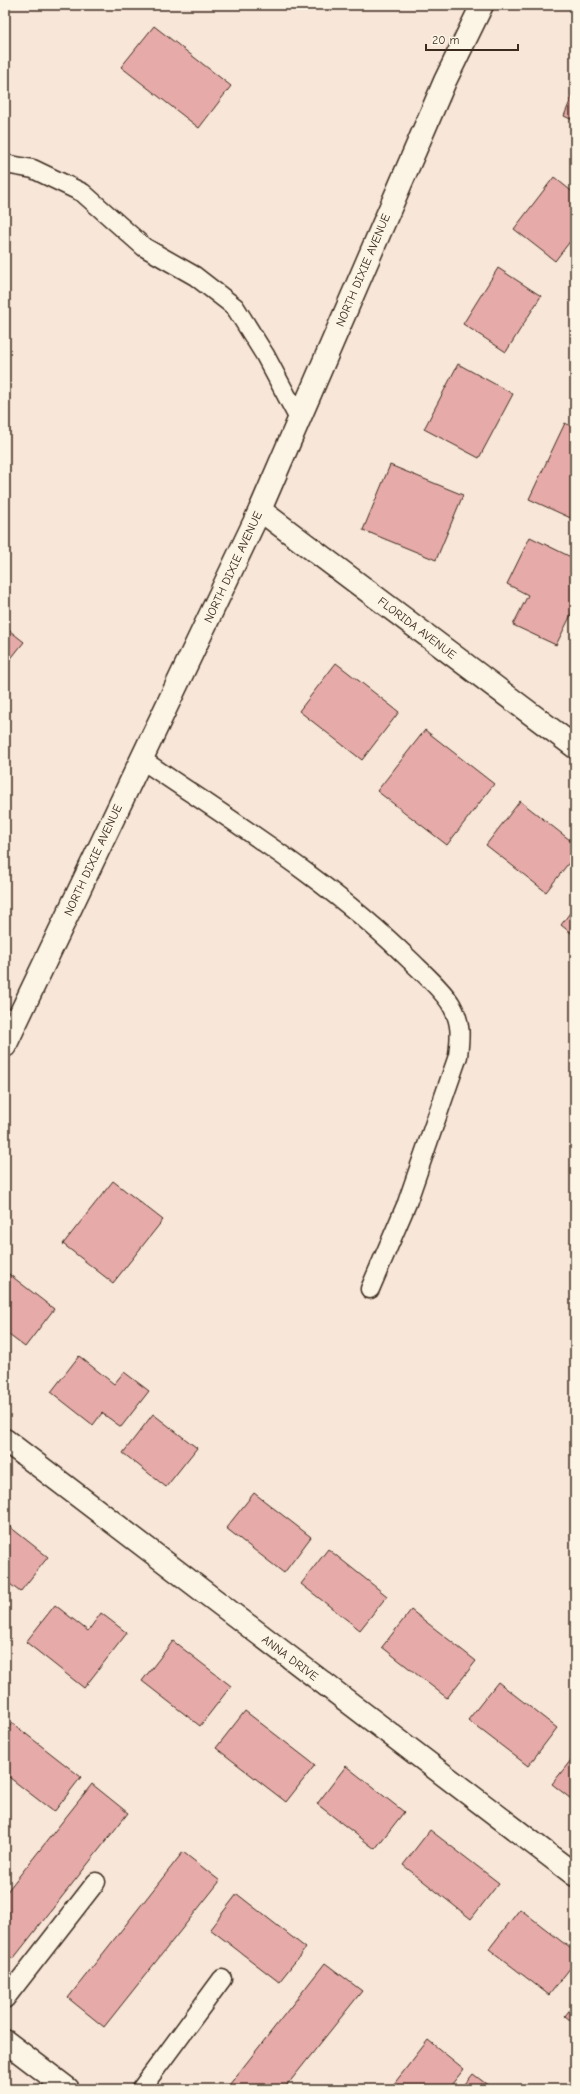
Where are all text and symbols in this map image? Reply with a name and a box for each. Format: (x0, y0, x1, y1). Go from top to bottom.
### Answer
scale bar (426, 26, 518, 52)
text: 20 m (432, 33, 460, 47)
street label: NORTH DIXIE AVENUE (333, 211, 393, 329)
street label: NORTH DIXIE AVENUE (201, 509, 265, 625)
street label: FLORIDA AVENUE (375, 594, 459, 662)
street label: NORTH DIXIE AVENUE (61, 802, 125, 918)
street label: ANNA DRIVE (259, 1632, 321, 1684)

